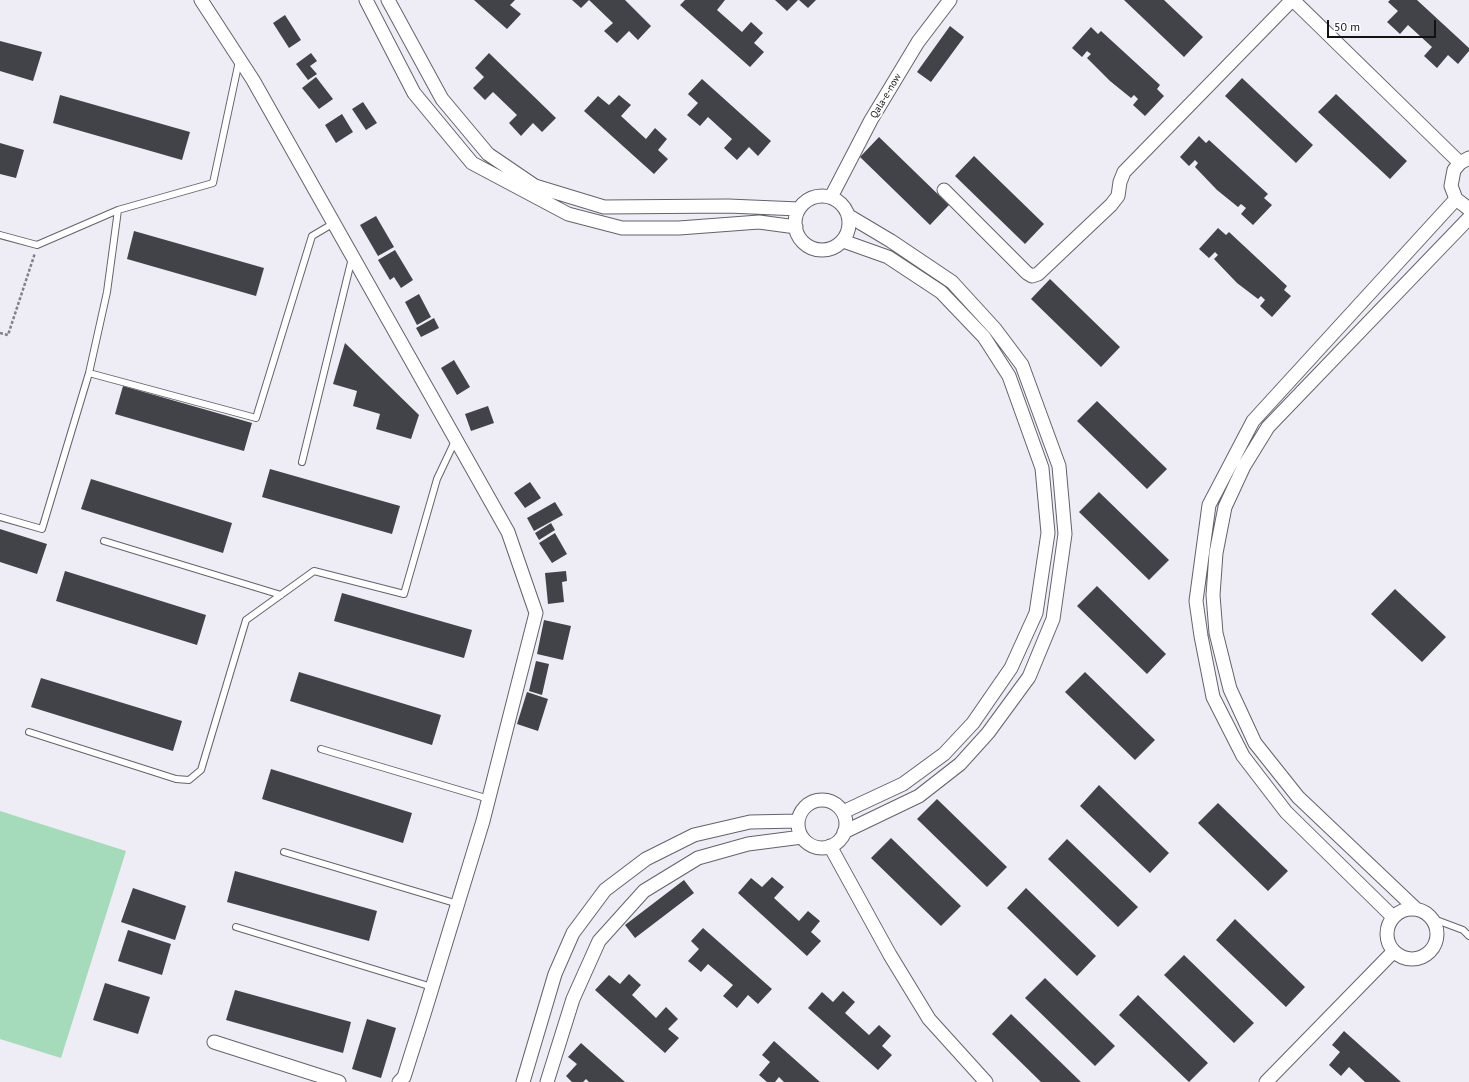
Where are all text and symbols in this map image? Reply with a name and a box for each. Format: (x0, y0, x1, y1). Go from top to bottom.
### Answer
scale bar (1329, 12, 1438, 38)
text: 50 m (1334, 19, 1360, 34)
street label: Qala-e-now (868, 71, 904, 121)

